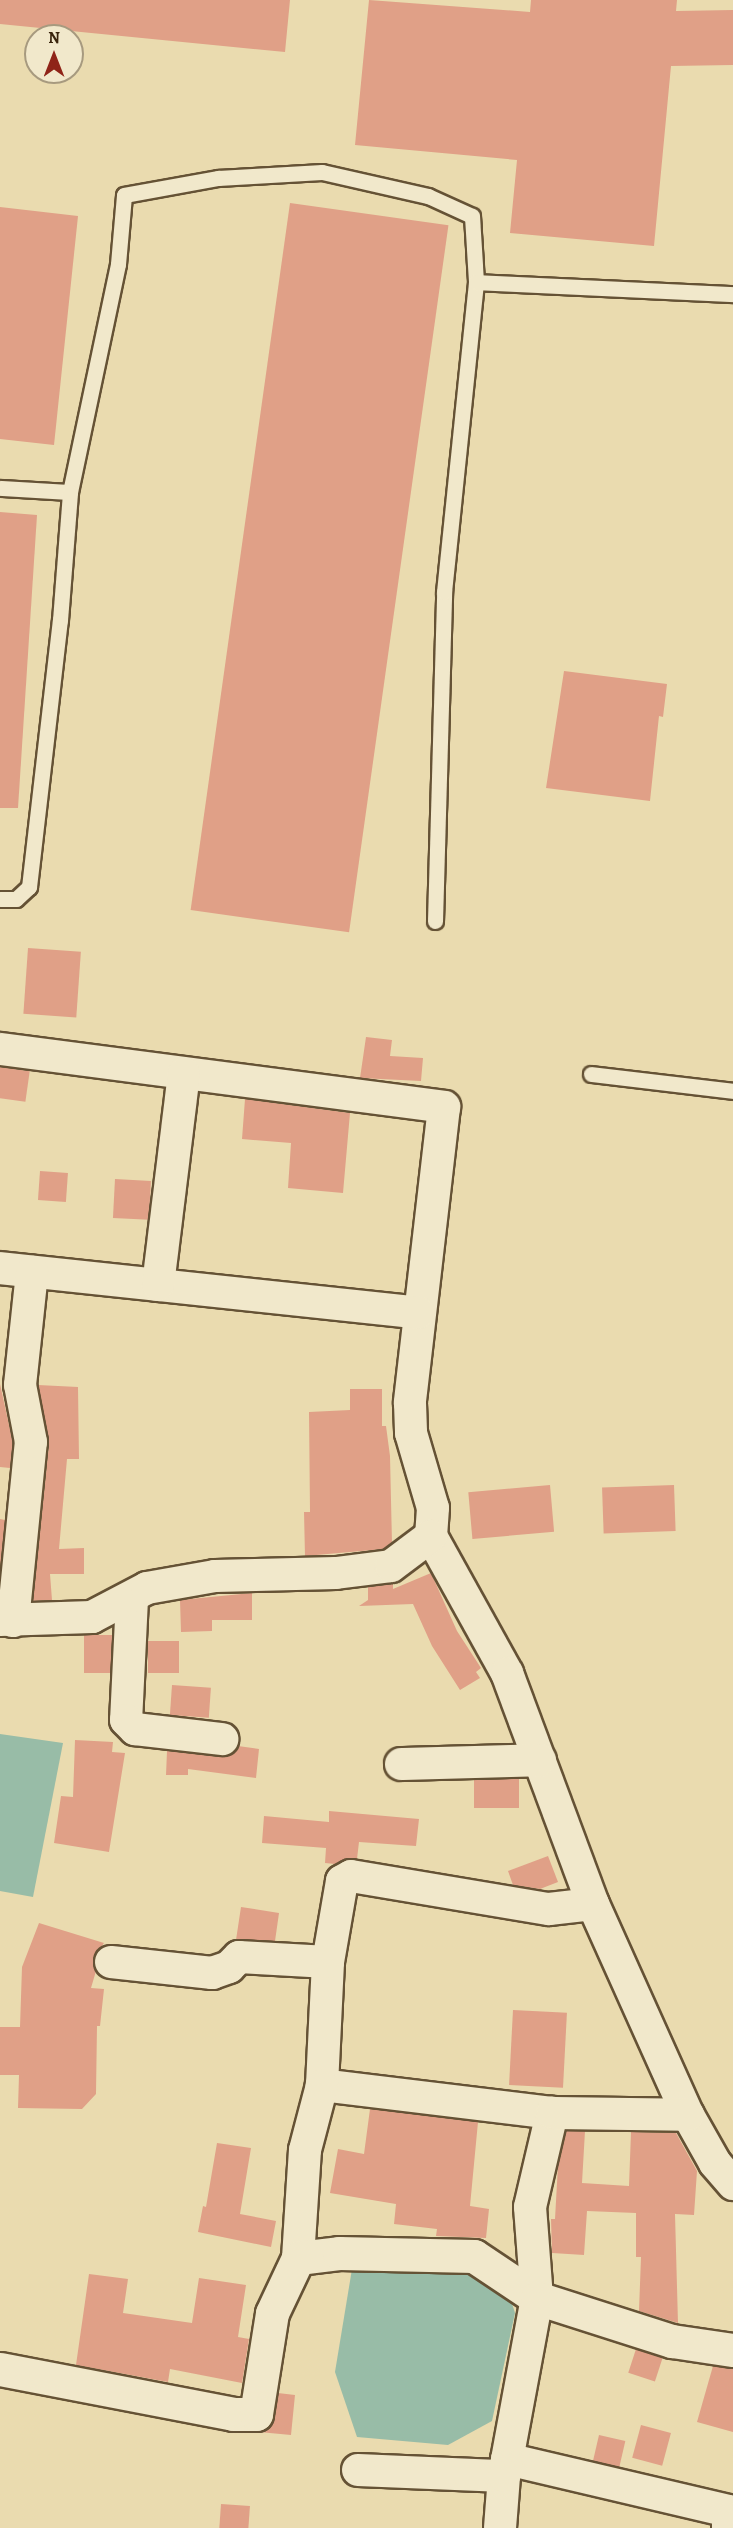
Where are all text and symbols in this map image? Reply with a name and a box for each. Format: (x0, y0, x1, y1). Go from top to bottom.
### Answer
north arrow (24, 24, 84, 84)
text: N (48, 27, 60, 49)

